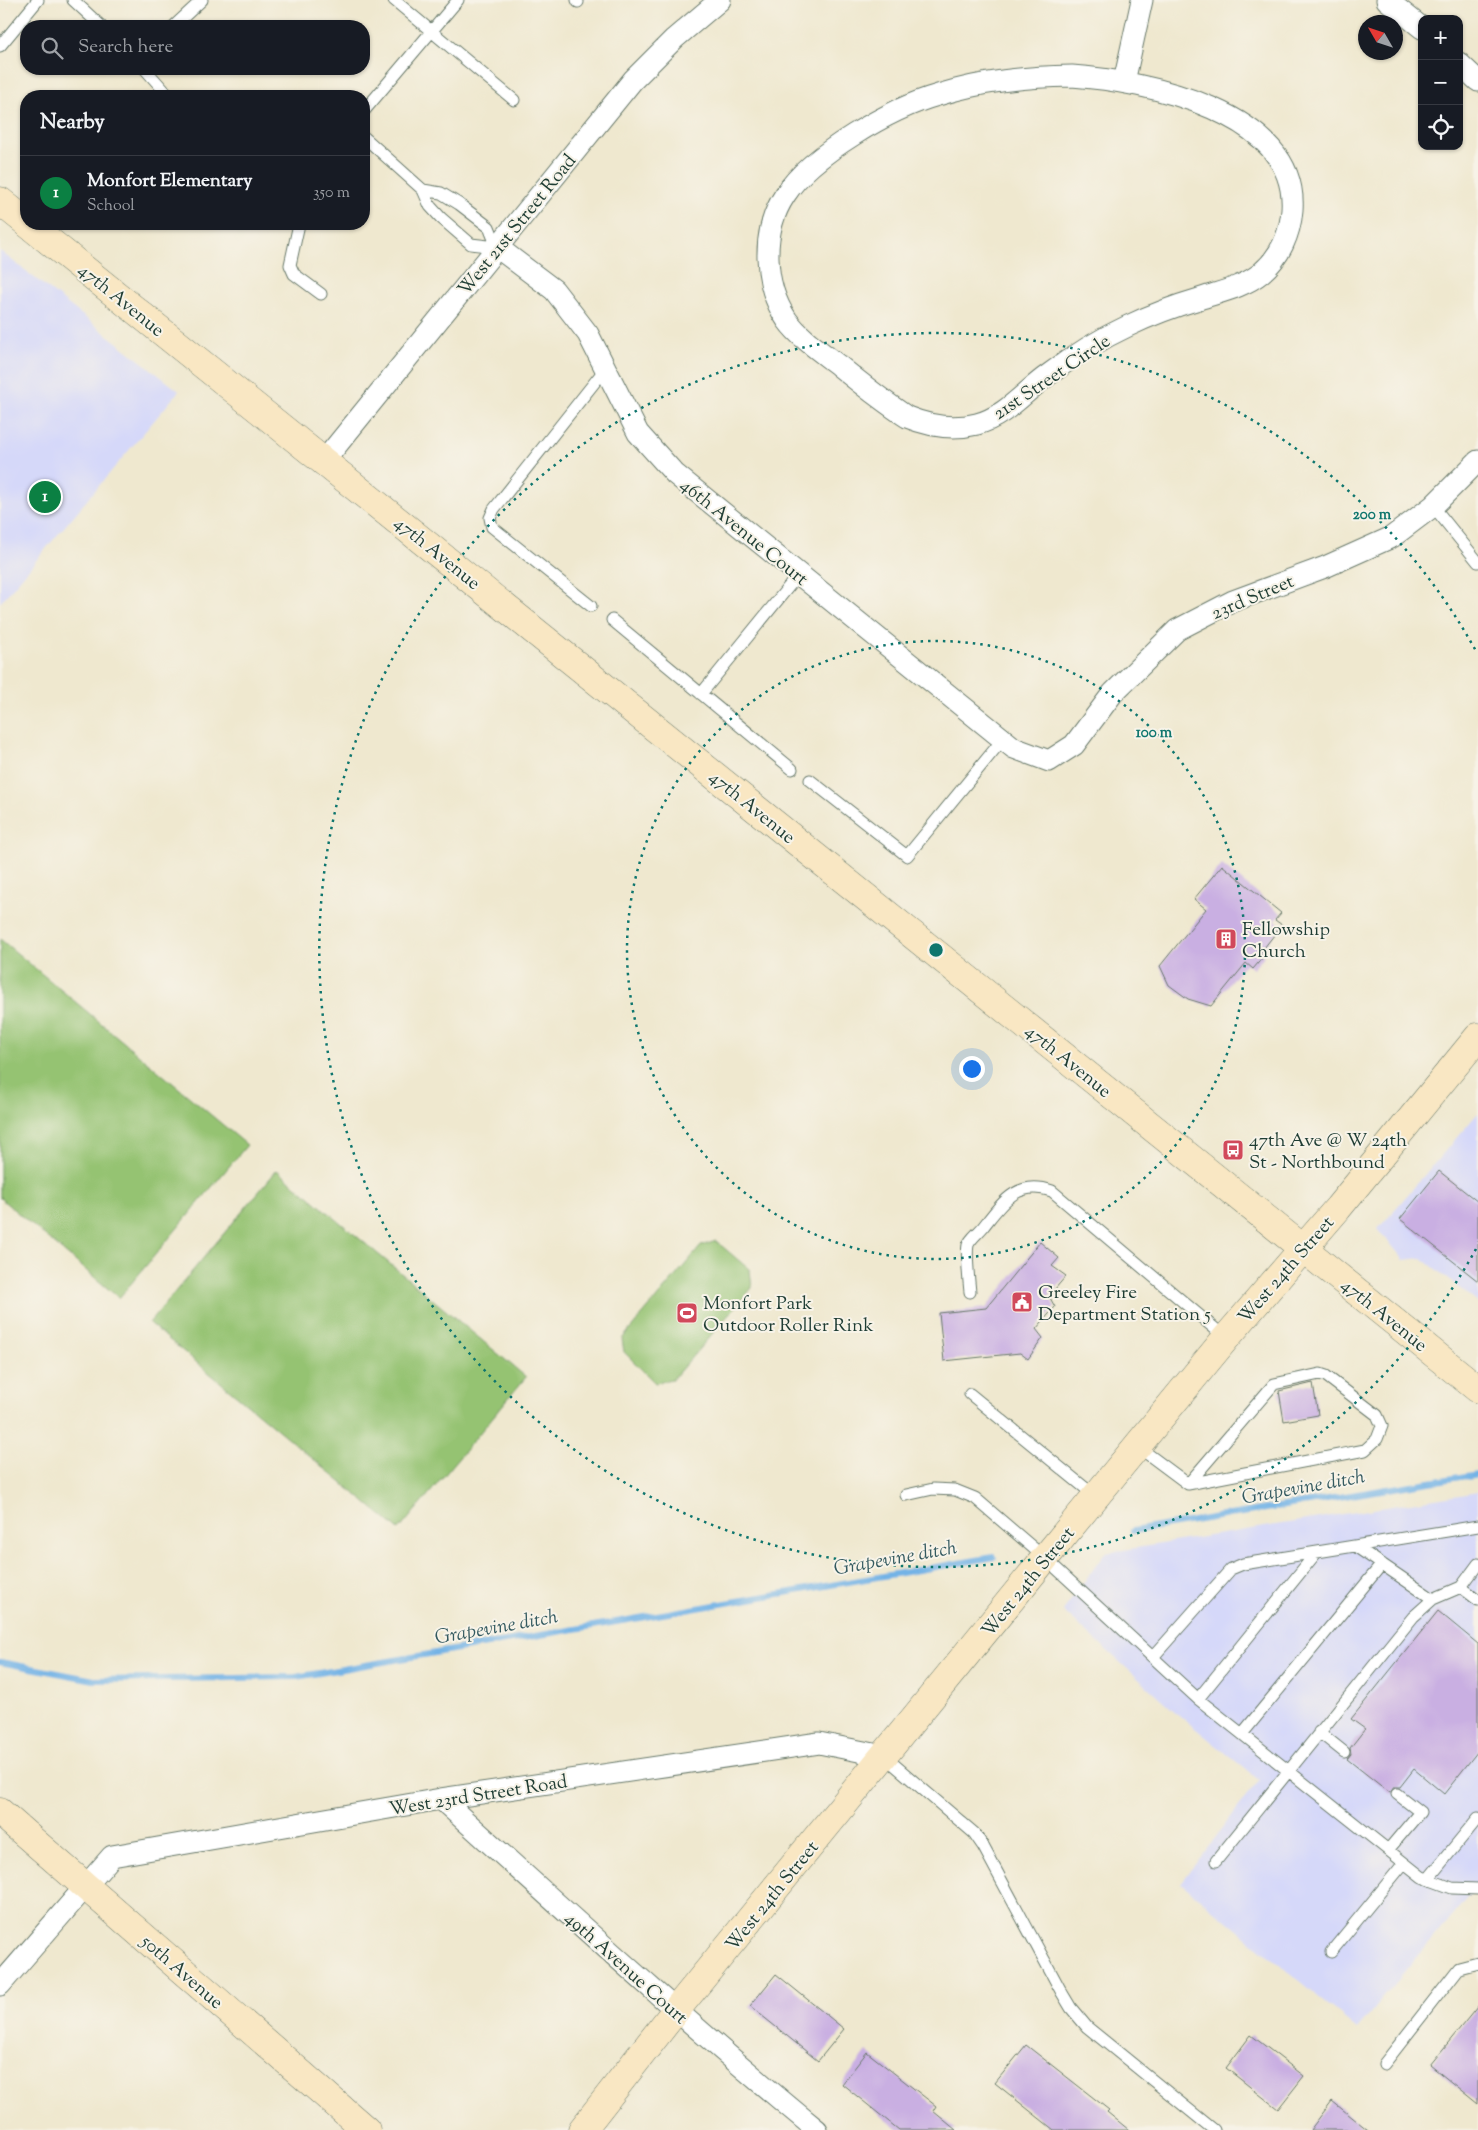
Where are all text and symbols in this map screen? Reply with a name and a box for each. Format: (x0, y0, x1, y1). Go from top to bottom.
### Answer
north arrow (1358, 15, 1403, 60)
map controls (1418, 15, 1463, 150)
button: + (1418, 15, 1463, 60)
search box (20, 20, 370, 75)
icon: search (38, 34, 66, 62)
text: Search here (78, 34, 173, 61)
button: − (1418, 60, 1463, 105)
button: locate (1418, 105, 1463, 150)
text: Nearby (40, 108, 105, 138)
street label: West 21st Street Road (452, 149, 584, 302)
text: Monfort Elementary (87, 168, 252, 195)
text: 1 (53, 182, 59, 205)
text: 350 m (313, 182, 350, 205)
text: School (87, 195, 135, 218)
street label: 47th Avenue (71, 258, 170, 344)
street label: 21st Street Circle (988, 329, 1117, 427)
street label: 46th Avenue Court (674, 473, 814, 593)
pin: 1 (29, 478, 61, 516)
text: 200 m (1353, 505, 1392, 526)
street label: 47th Avenue (387, 511, 486, 597)
street label: 23rd Street (1207, 569, 1299, 628)
text: 100 m (1136, 723, 1173, 744)
street label: 47th Avenue (702, 765, 801, 851)
place label: Fellowship Church (1242, 917, 1330, 966)
building icon: Fellowship Church (1214, 927, 1238, 951)
centre of rings (927, 941, 945, 959)
street label: 47th Avenue (1018, 1019, 1117, 1105)
your location (959, 1056, 985, 1082)
place label: 47th Ave @ W 24th St - Northbound (1249, 1128, 1407, 1177)
bus stop icon: 47th Ave @ W 24th St - Northbound (1221, 1138, 1245, 1162)
street label: West 24th Street (1232, 1210, 1342, 1331)
street label: 47th Avenue (1334, 1273, 1433, 1359)
place label: Greeley Fire Department Station 5 (1038, 1280, 1211, 1329)
public building icon: Greeley Fire Department Station 5 (1010, 1290, 1034, 1314)
place label: Monfort Park Outdoor Roller Rink (703, 1291, 874, 1340)
sports icon: Monfort Park Outdoor Roller Rink (675, 1301, 699, 1325)
water label: Grapevine ditch (1240, 1463, 1367, 1514)
street label: West 24th Street (976, 1521, 1082, 1644)
water label: Grapevine ditch (832, 1534, 959, 1585)
water label: Grapevine ditch (433, 1603, 560, 1654)
street label: West 23rd Street Road (387, 1769, 570, 1824)
street label: West 24th Street (720, 1835, 826, 1958)
street label: 49th Avenue Court (558, 1906, 693, 2032)
street label: 50th Avenue (133, 1929, 229, 2017)

